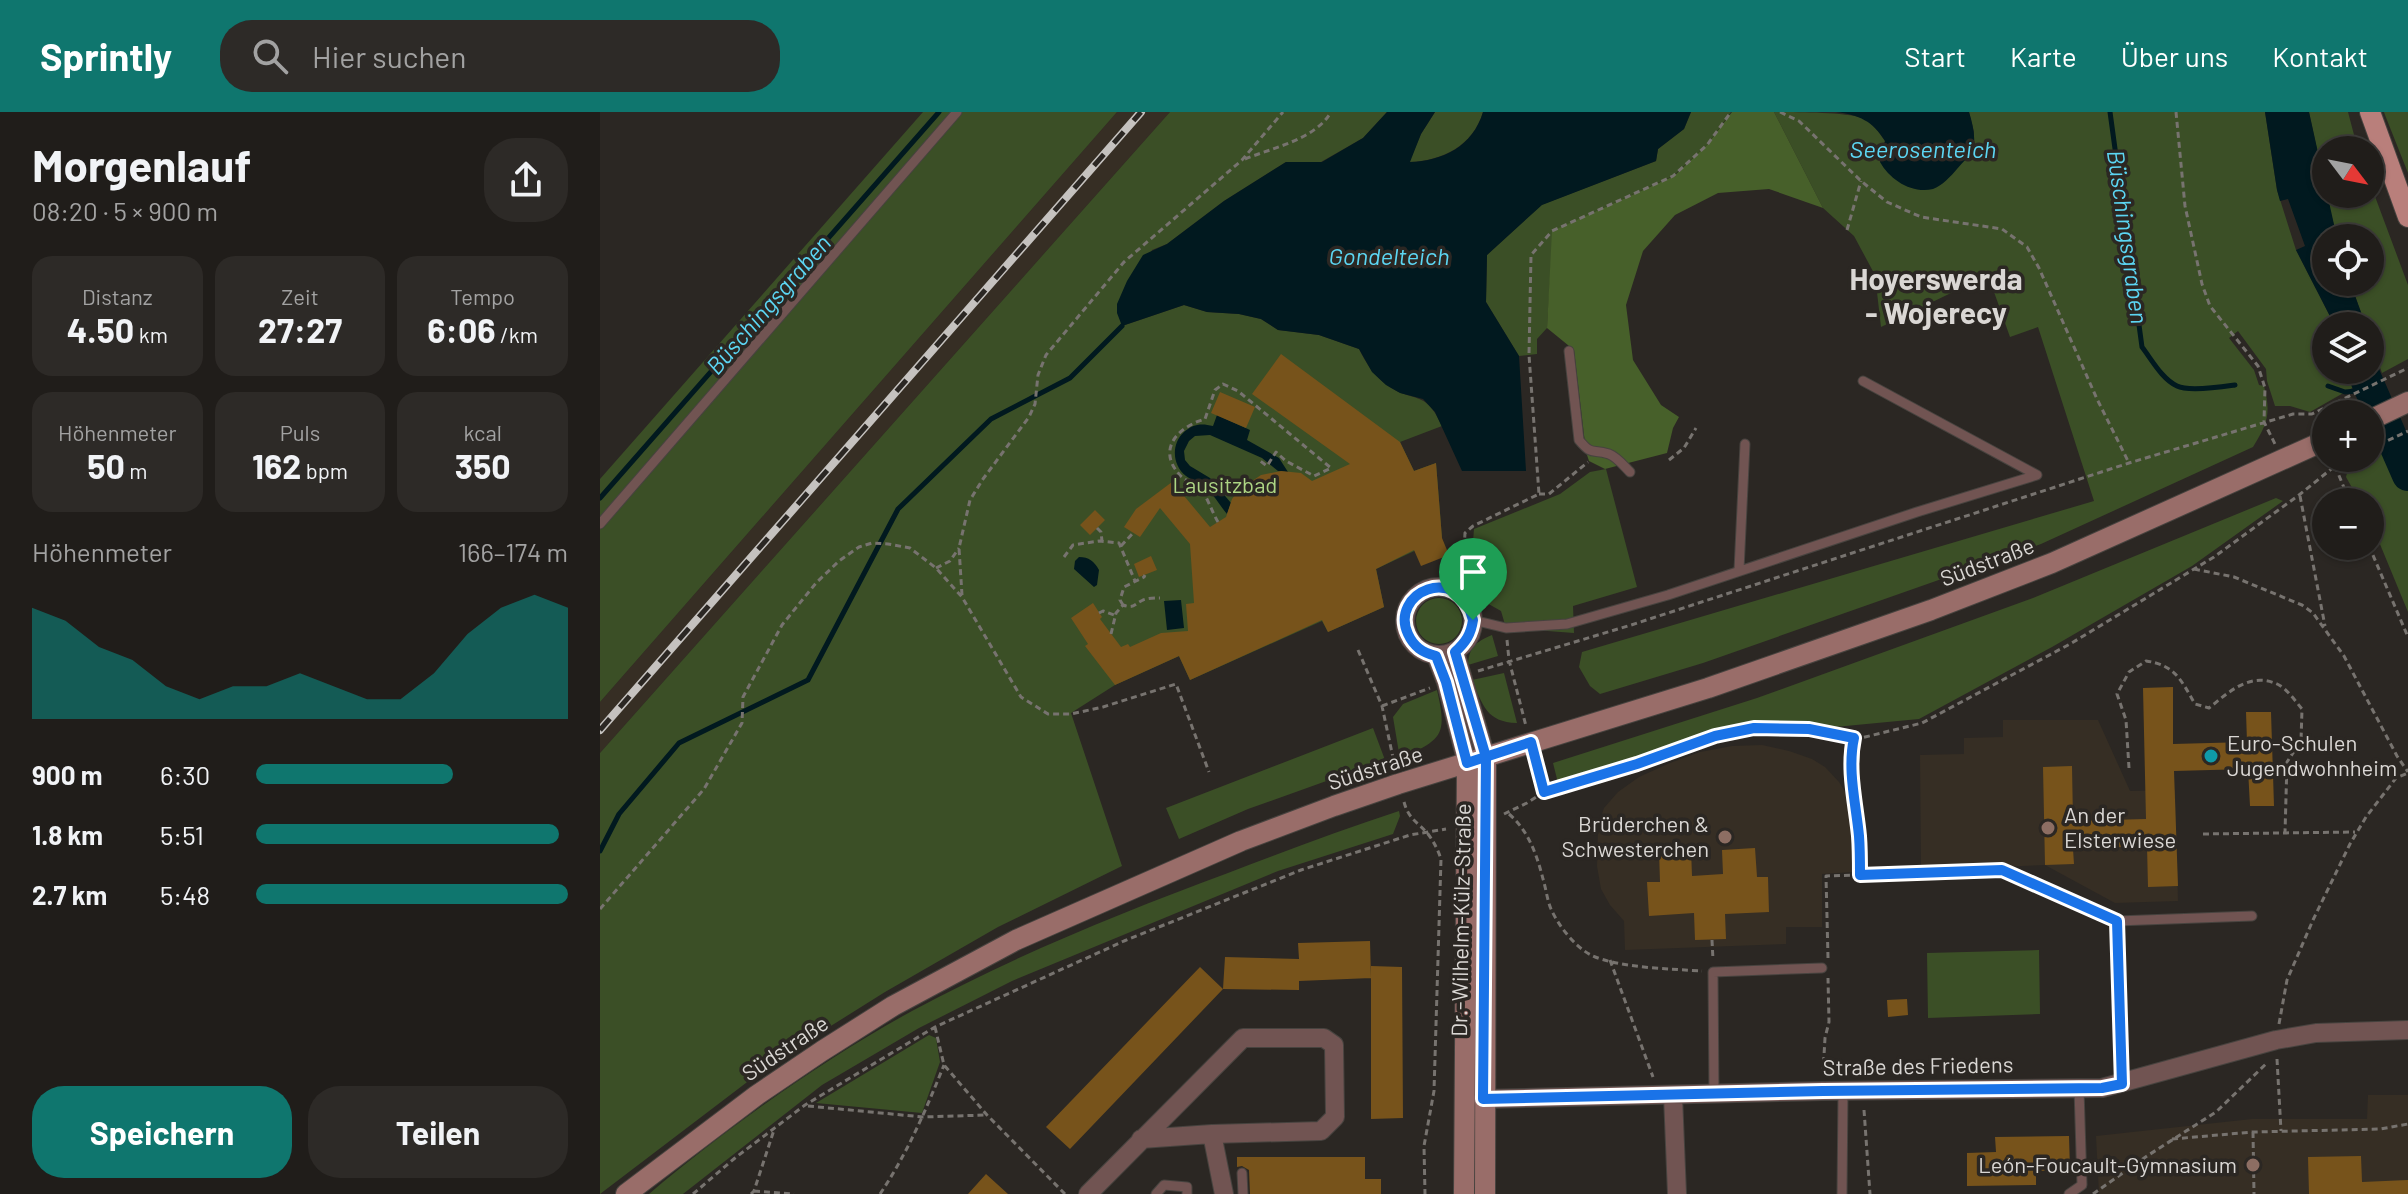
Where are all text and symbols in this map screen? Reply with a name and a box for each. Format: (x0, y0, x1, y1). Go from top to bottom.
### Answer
search box (220, 20, 780, 92)
text: Sprintly (40, 33, 172, 79)
icon: search (248, 34, 292, 78)
text: Hier suchen (312, 38, 467, 74)
text: Start (1904, 39, 1966, 73)
text: Karte (2010, 39, 2077, 73)
text: Über uns (2121, 39, 2228, 73)
text: Kontakt (2272, 39, 2368, 73)
water label: Seerosenteich (1850, 134, 1996, 163)
north arrow (2312, 136, 2384, 208)
map controls (2312, 136, 2384, 560)
text: Morgenlauf (32, 138, 251, 191)
button: share (484, 138, 568, 222)
water label: Büschingsgraben (2102, 148, 2155, 326)
text: 08:20 · 5 × 900 m (32, 195, 218, 226)
button: locate (2312, 224, 2384, 296)
water label: Büschingsgraben (699, 228, 836, 380)
water label: Gondelteich (1329, 241, 1449, 270)
district label: Hoyerswerda - Wojerecy (1849, 260, 2023, 330)
text: Distanz (82, 283, 153, 309)
text: Zeit (281, 283, 319, 309)
text: Tempo (450, 283, 515, 309)
text: 4.50 (67, 309, 134, 350)
text: 27:27 (258, 309, 342, 350)
text: 6:06 (427, 309, 496, 350)
button: layers (2312, 312, 2384, 384)
text: km (134, 321, 168, 347)
text: /km (496, 321, 538, 347)
button: + (2312, 400, 2384, 472)
text: Höhenmeter (58, 419, 177, 445)
text: Puls (280, 419, 320, 445)
text: kcal (463, 419, 502, 445)
text: 50 (87, 445, 125, 486)
text: 162 (252, 445, 301, 486)
text: 350 (455, 445, 511, 486)
text: m (125, 457, 147, 483)
text: bpm (301, 457, 348, 483)
park label: Lausitzbad (1173, 471, 1277, 497)
button: − (2312, 488, 2384, 560)
street label: Südstraße (1936, 531, 2037, 591)
text: Höhenmeter (32, 536, 172, 567)
text: 166–174 m (458, 536, 568, 567)
pin (1439, 538, 1507, 620)
icon: arrive (1451, 550, 1495, 594)
place label: Euro-Schulen Jugendwohnheim (2227, 729, 2397, 780)
street label: Südstraße (1324, 739, 1426, 795)
marker: Euro-Schulen Jugendwohnheim (2202, 747, 2220, 765)
text: 900 m (32, 759, 102, 790)
text: 6:30 (160, 759, 210, 790)
place label: An der Elsterwiese (2064, 801, 2176, 852)
street label: Dr.-Wilhelm-Külz-Straße (1445, 803, 1475, 1037)
place label: Brüderchen & Schwesterchen (1561, 810, 1709, 861)
text: 1.8 km (32, 819, 103, 850)
text: 5:51 (160, 819, 204, 850)
marker: An der Elsterwiese (2039, 819, 2057, 837)
marker: Brüderchen & Schwesterchen (1716, 828, 1734, 846)
text: 2.7 km (32, 879, 107, 910)
text: 5:48 (160, 879, 210, 910)
street label: Südstraße (736, 1009, 833, 1085)
street label: Straße des Friedens (1822, 1050, 2014, 1080)
button: Speichern (32, 1086, 292, 1178)
button: Teilen (308, 1086, 568, 1178)
place label: León-Foucault-Gymnasium (1978, 1151, 2237, 1177)
marker: León-Foucault-Gymnasium (2244, 1156, 2262, 1174)

